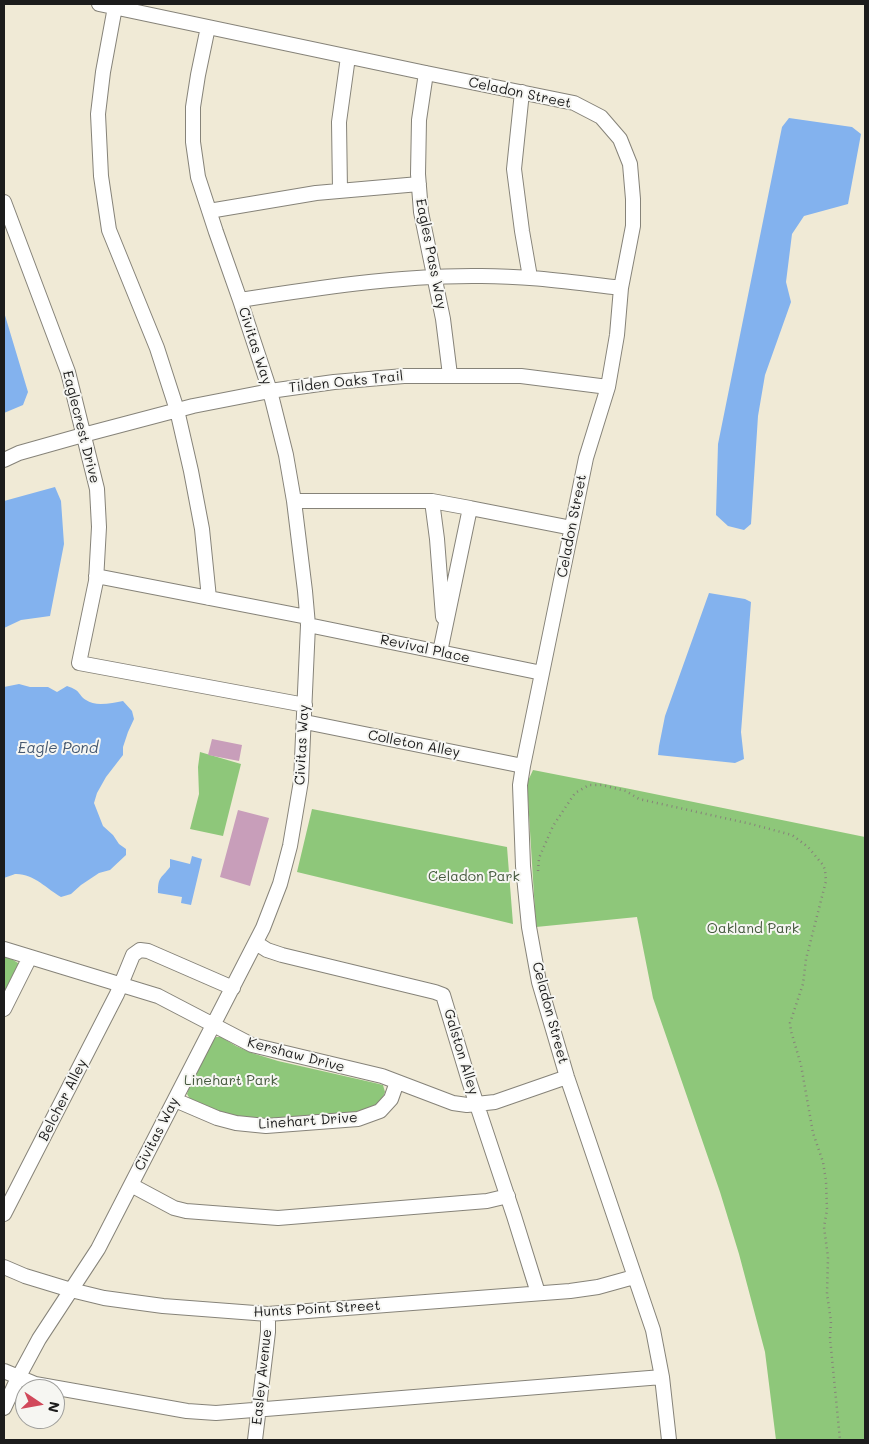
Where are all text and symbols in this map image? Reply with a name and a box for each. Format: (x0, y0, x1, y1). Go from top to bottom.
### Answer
street label: Celadon Street (467, 74, 573, 112)
street label: Eagles Pass Way (412, 197, 450, 311)
street label: Civitas Way (235, 305, 275, 387)
street label: Tilden Oaks Trail (288, 368, 404, 396)
street label: Eaglecrest Drive (59, 369, 103, 485)
street label: Celadon Street (554, 473, 590, 579)
street label: Revival Place (379, 631, 471, 667)
street label: Civitas Way (292, 704, 312, 786)
street label: Colleton Alley (367, 727, 461, 761)
water label: Eagle Pond (18, 739, 98, 757)
park label: Celadon Park (428, 869, 520, 885)
park label: Oakland Park (707, 921, 799, 937)
street label: Celadon Street (528, 960, 572, 1066)
street label: Galston Alley (440, 1007, 482, 1097)
street label: Kershaw Drive (246, 1034, 346, 1076)
street label: Belcher Alley (35, 1056, 91, 1144)
park label: Linehart Park (184, 1073, 278, 1089)
street label: Civitas Way (131, 1094, 183, 1174)
street label: Linehart Drive (258, 1109, 358, 1133)
street label: Hunts Point Street (253, 1297, 381, 1321)
street label: Easley Avenue (249, 1328, 275, 1426)
north arrow (15, 1379, 65, 1429)
text: N (44, 1400, 65, 1414)

